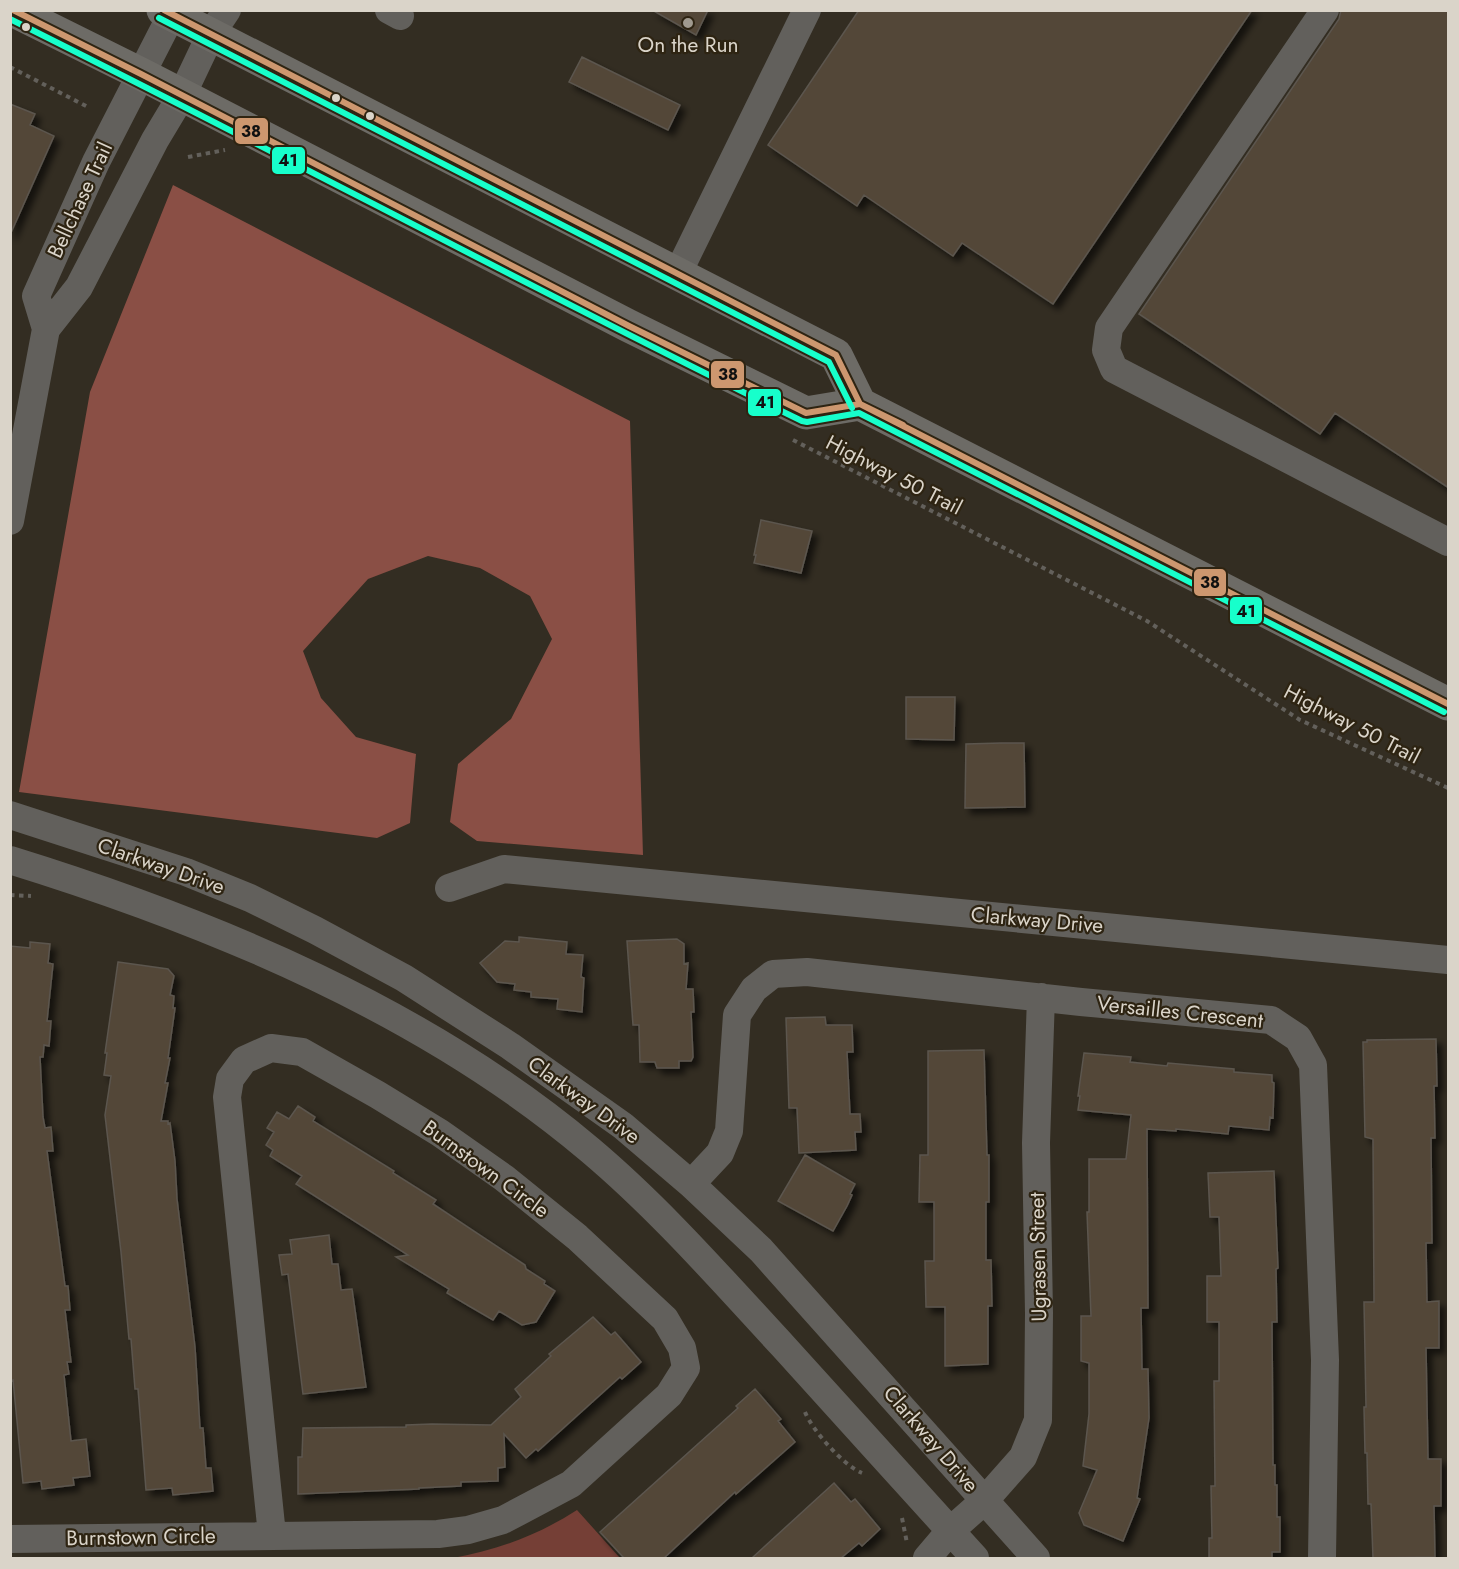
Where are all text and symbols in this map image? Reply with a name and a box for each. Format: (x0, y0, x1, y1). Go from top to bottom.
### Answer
marker: On the Run (681, 16, 695, 30)
unlabelled marker (20, 21, 32, 33)
place label: On the Run (638, 30, 738, 60)
unlabelled marker (330, 92, 342, 104)
unlabelled marker (364, 110, 376, 122)
line badge: 38 (234, 117, 269, 145)
text: 38 (241, 120, 261, 143)
street label: Bellchase Trail (40, 137, 120, 263)
line badge: 41 (271, 146, 306, 175)
text: 41 (278, 149, 298, 172)
line badge: 38 (710, 360, 745, 389)
text: 38 (718, 363, 738, 386)
line badge: 41 (747, 388, 782, 417)
text: 41 (755, 391, 775, 414)
street label: Highway 50 Trail (821, 428, 967, 522)
line badge: 38 (1193, 568, 1227, 597)
text: 38 (1200, 571, 1220, 594)
line badge: 41 (1229, 596, 1263, 625)
text: 41 (1236, 600, 1256, 623)
street label: Highway 50 Trail (1279, 677, 1425, 771)
street label: Clarkway Drive (93, 830, 229, 902)
street label: Clarkway Drive (970, 899, 1105, 941)
street label: Versailles Crescent (1095, 988, 1265, 1036)
street label: Clarkway Drive (522, 1049, 647, 1151)
street label: Burnstown Circle (417, 1113, 555, 1225)
street label: Ugrasen Street (1022, 1192, 1054, 1322)
street label: Clarkway Drive (876, 1379, 986, 1499)
street label: Burnstown Circle (66, 1521, 216, 1553)

